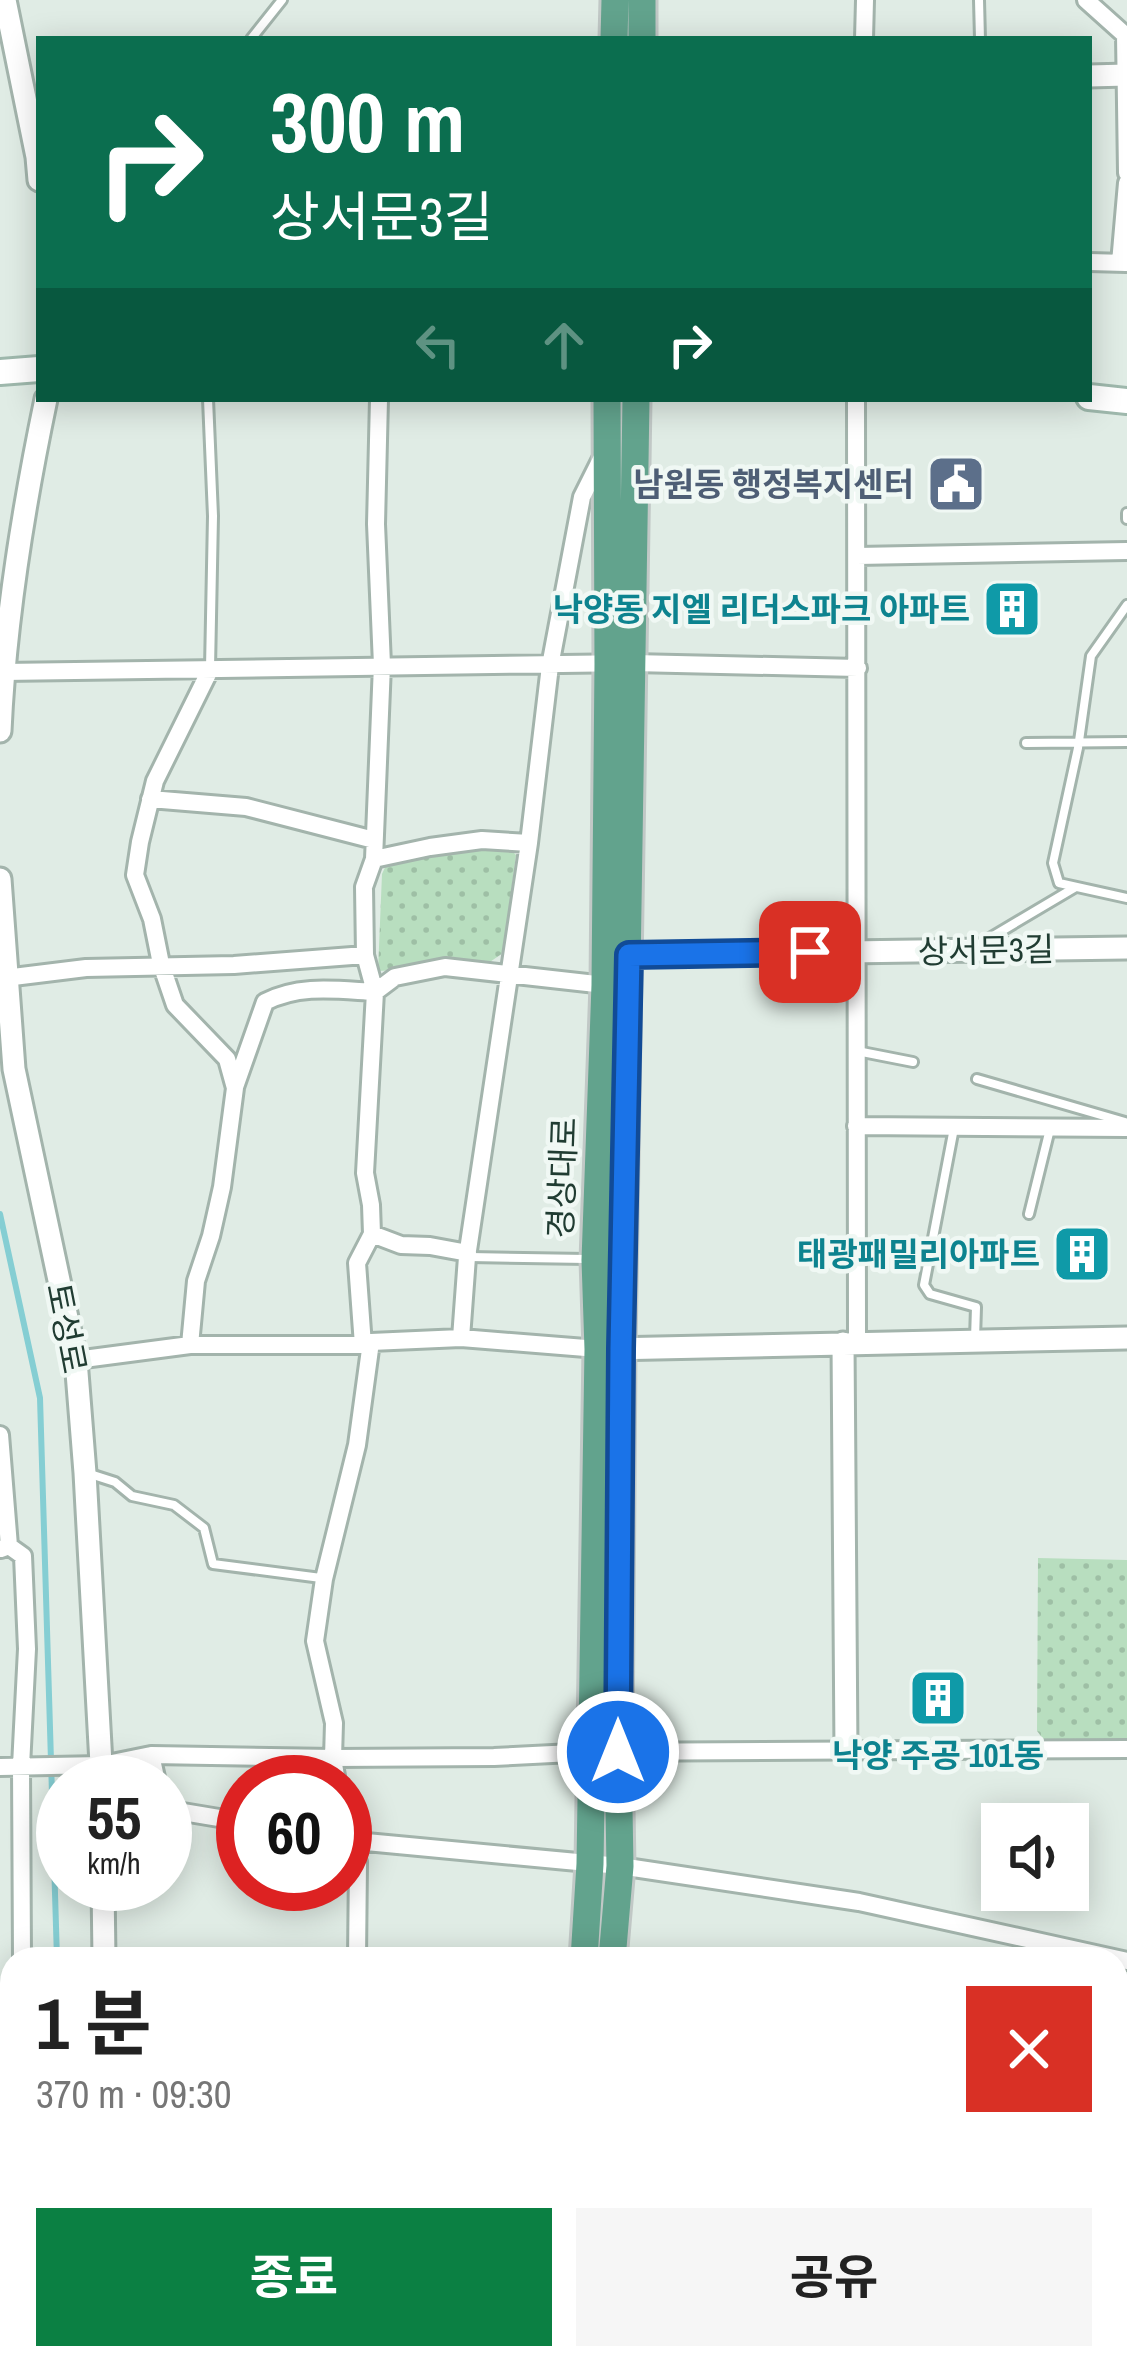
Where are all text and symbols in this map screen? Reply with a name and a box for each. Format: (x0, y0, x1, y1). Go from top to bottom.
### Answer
text: 300 m (270, 65, 465, 178)
icon: right (72, 84, 228, 240)
text: 상서문3길 (270, 180, 493, 253)
icon: left (405, 312, 471, 378)
icon: ahead (531, 312, 597, 378)
icon: right (657, 312, 723, 378)
public building icon: 남원동 행정복지센터 (925, 453, 987, 515)
place label: 남원동 행정복지센터 (633, 462, 914, 506)
building icon: 낙양동 지엘 리더스파크 아파트 (981, 578, 1043, 640)
place label: 낙양동 지엘 리더스파크 아파트 (553, 587, 970, 631)
pin (759, 901, 861, 1003)
icon: arrive (777, 919, 843, 985)
street label: 상서문3길 (917, 927, 1055, 973)
street label: 경상대로 (538, 1117, 586, 1239)
building icon: 태광패밀리아파트 (1051, 1223, 1113, 1285)
place label: 태광패밀리아파트 (797, 1232, 1040, 1276)
street label: 토성로 (37, 1279, 97, 1377)
building icon: 낙양 주공 101동 (907, 1667, 969, 1729)
position arrow (555, 1689, 681, 1815)
place label: 낙양 주공 101동 (832, 1733, 1044, 1777)
speed limit sign: 60 (216, 1755, 372, 1911)
text: 55 (87, 1777, 141, 1858)
map controls (981, 1803, 1089, 1911)
button: sound (981, 1803, 1089, 1911)
text: km/h (87, 1843, 141, 1883)
text: 1 분 (36, 1974, 152, 2071)
button: close (966, 1986, 1092, 2112)
text: 370 m · 09:30 (36, 2068, 232, 2120)
button: 종료 (36, 2208, 552, 2346)
button: 공유 (576, 2208, 1092, 2346)

